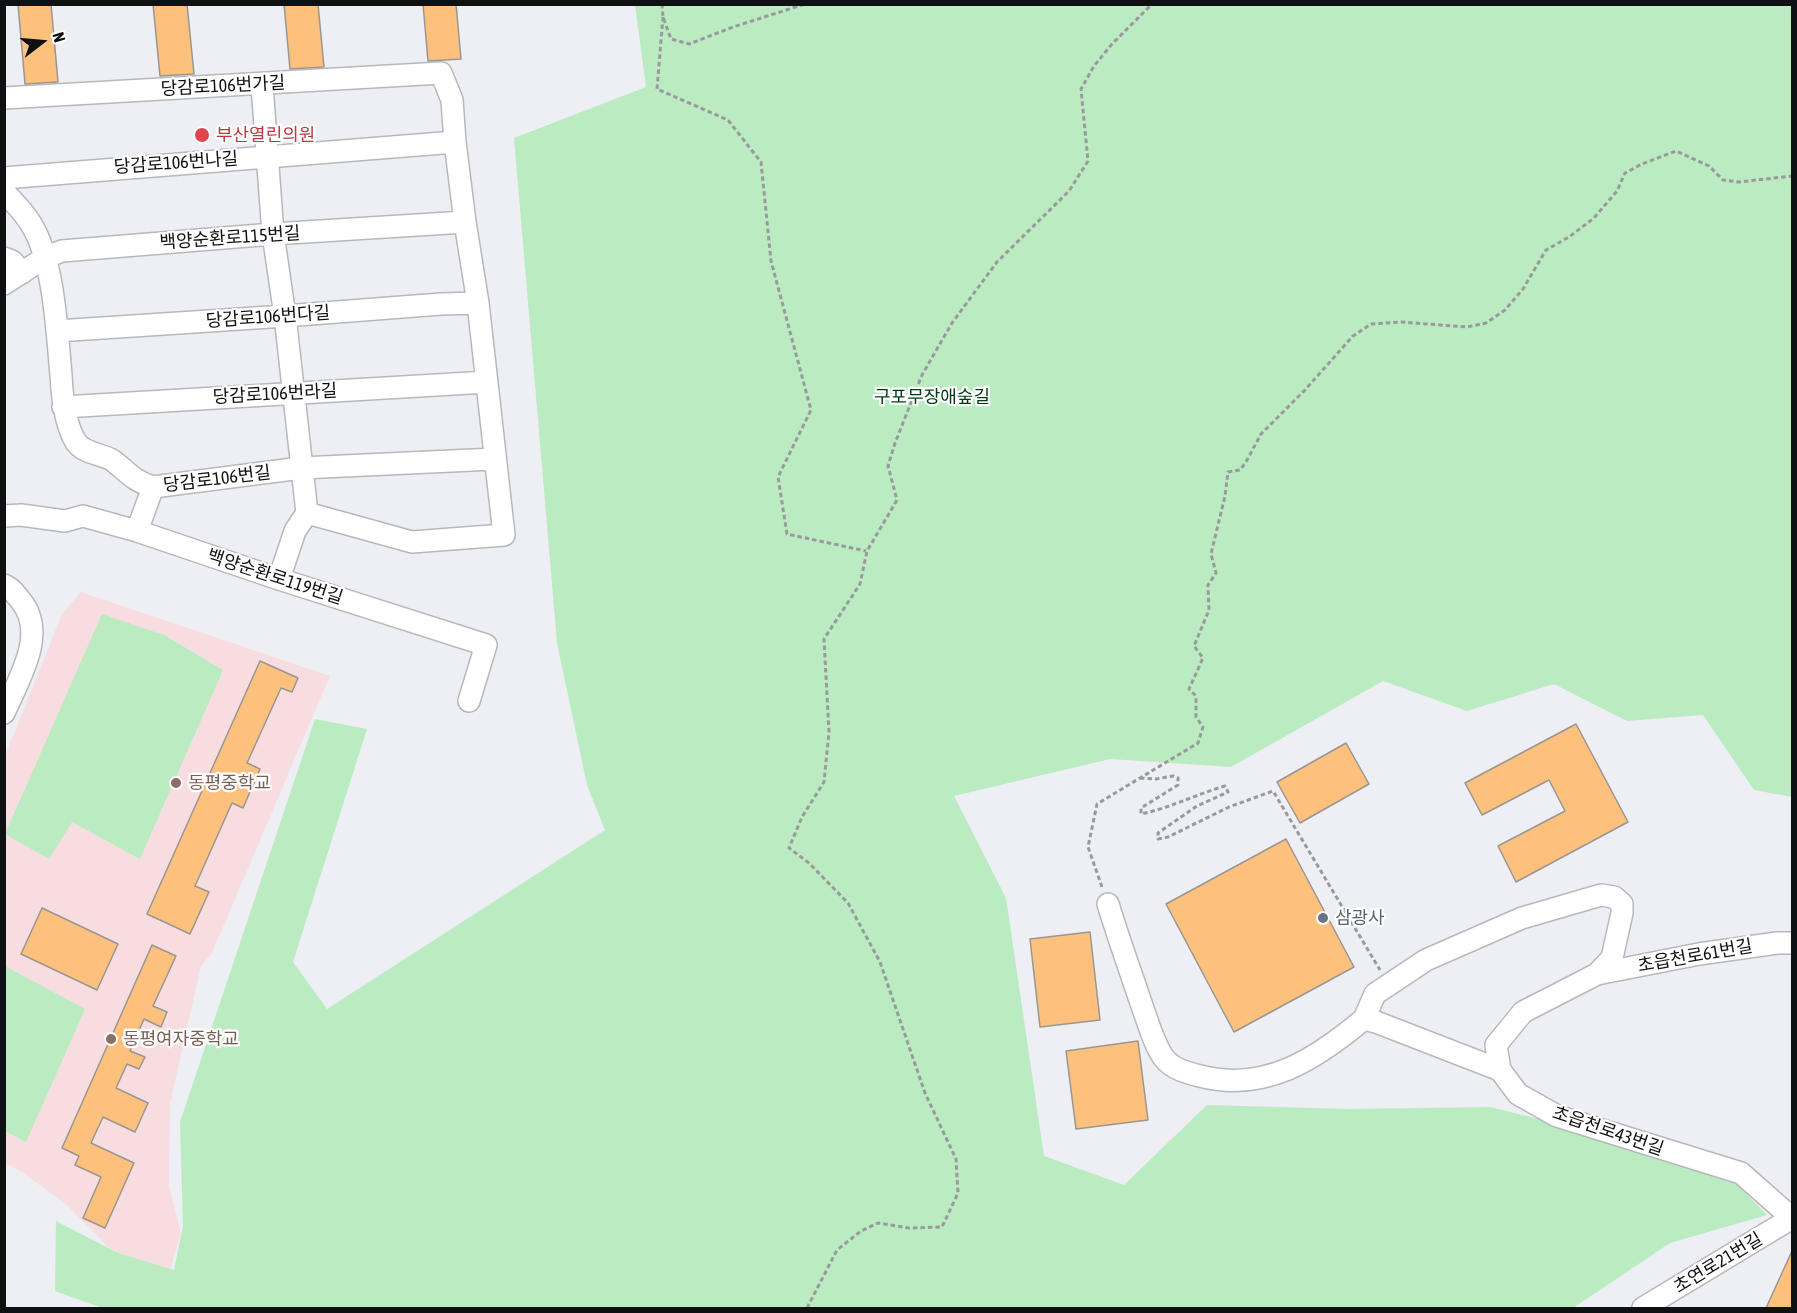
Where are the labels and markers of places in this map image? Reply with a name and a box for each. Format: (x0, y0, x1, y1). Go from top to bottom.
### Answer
place label: 부산열린의원 (216, 124, 315, 146)
marker: 부산열린의원 (193, 126, 211, 144)
place label: 동평중학교 (188, 772, 271, 794)
marker: 동평중학교 (169, 776, 183, 790)
place label: 삼광사 (1335, 907, 1385, 929)
marker: 삼광사 (1316, 911, 1330, 925)
place label: 동평여자중학교 (123, 1028, 239, 1050)
marker: 동평여자중학교 (104, 1032, 118, 1046)

